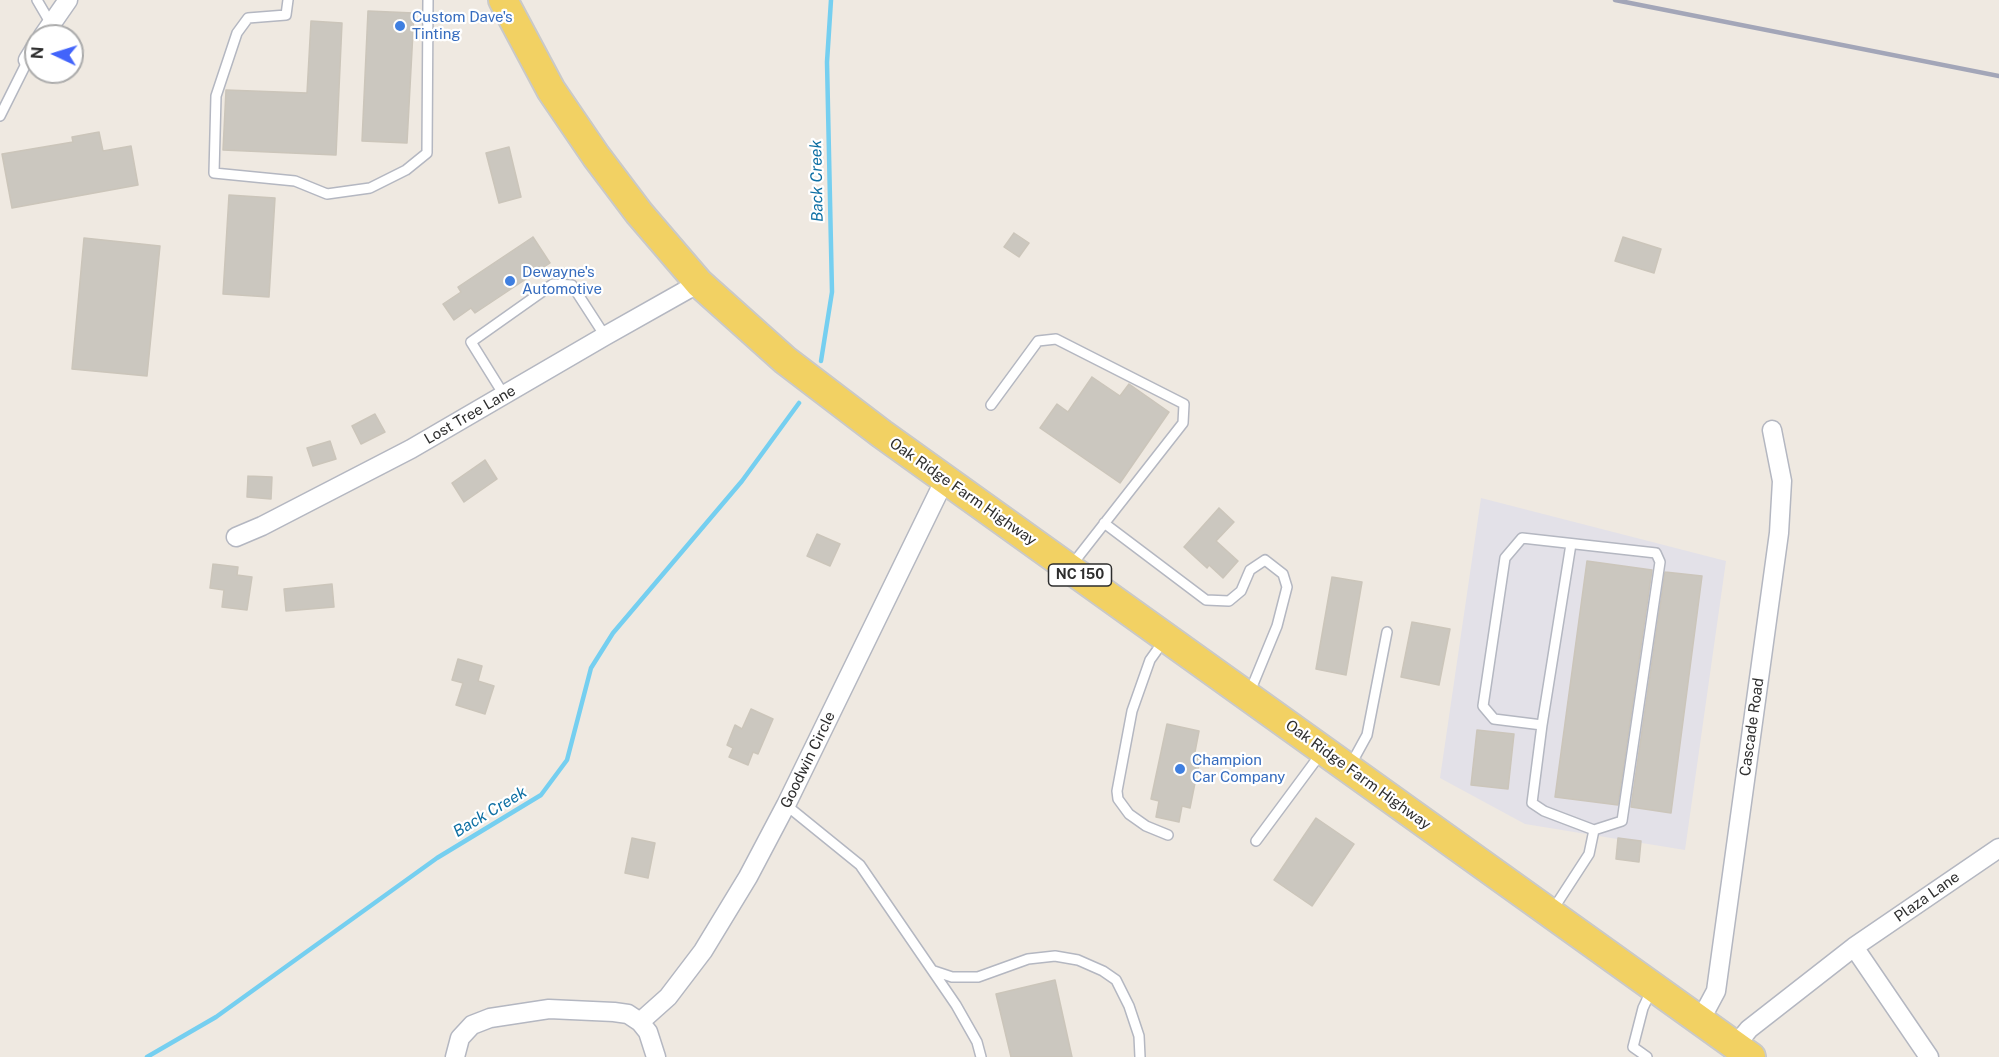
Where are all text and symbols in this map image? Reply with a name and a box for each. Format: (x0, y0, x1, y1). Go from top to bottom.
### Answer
place label: Custom Dave's Tinting (412, 8, 513, 43)
marker: Custom Dave's Tinting (393, 19, 407, 33)
north arrow (24, 24, 84, 84)
text: N (28, 46, 47, 60)
water label: Back Creek (807, 140, 827, 222)
place label: Dewayne's Automotive (522, 263, 602, 298)
marker: Dewayne's Automotive (503, 274, 517, 288)
street label: Lost Tree Lane (421, 382, 519, 448)
street label: Oak Ridge Farm Highway (886, 434, 1040, 550)
road number: NC 150 (1048, 564, 1112, 586)
street label: Cascade Road (1736, 677, 1768, 777)
street label: Goodwin Circle (777, 709, 839, 811)
street label: Oak Ridge Farm Highway (1282, 716, 1434, 834)
place label: Champion Car Company (1192, 751, 1285, 786)
marker: Champion Car Company (1173, 762, 1187, 776)
water label: Back Creek (450, 783, 530, 841)
street label: Plaza Lane (1891, 868, 1963, 926)

